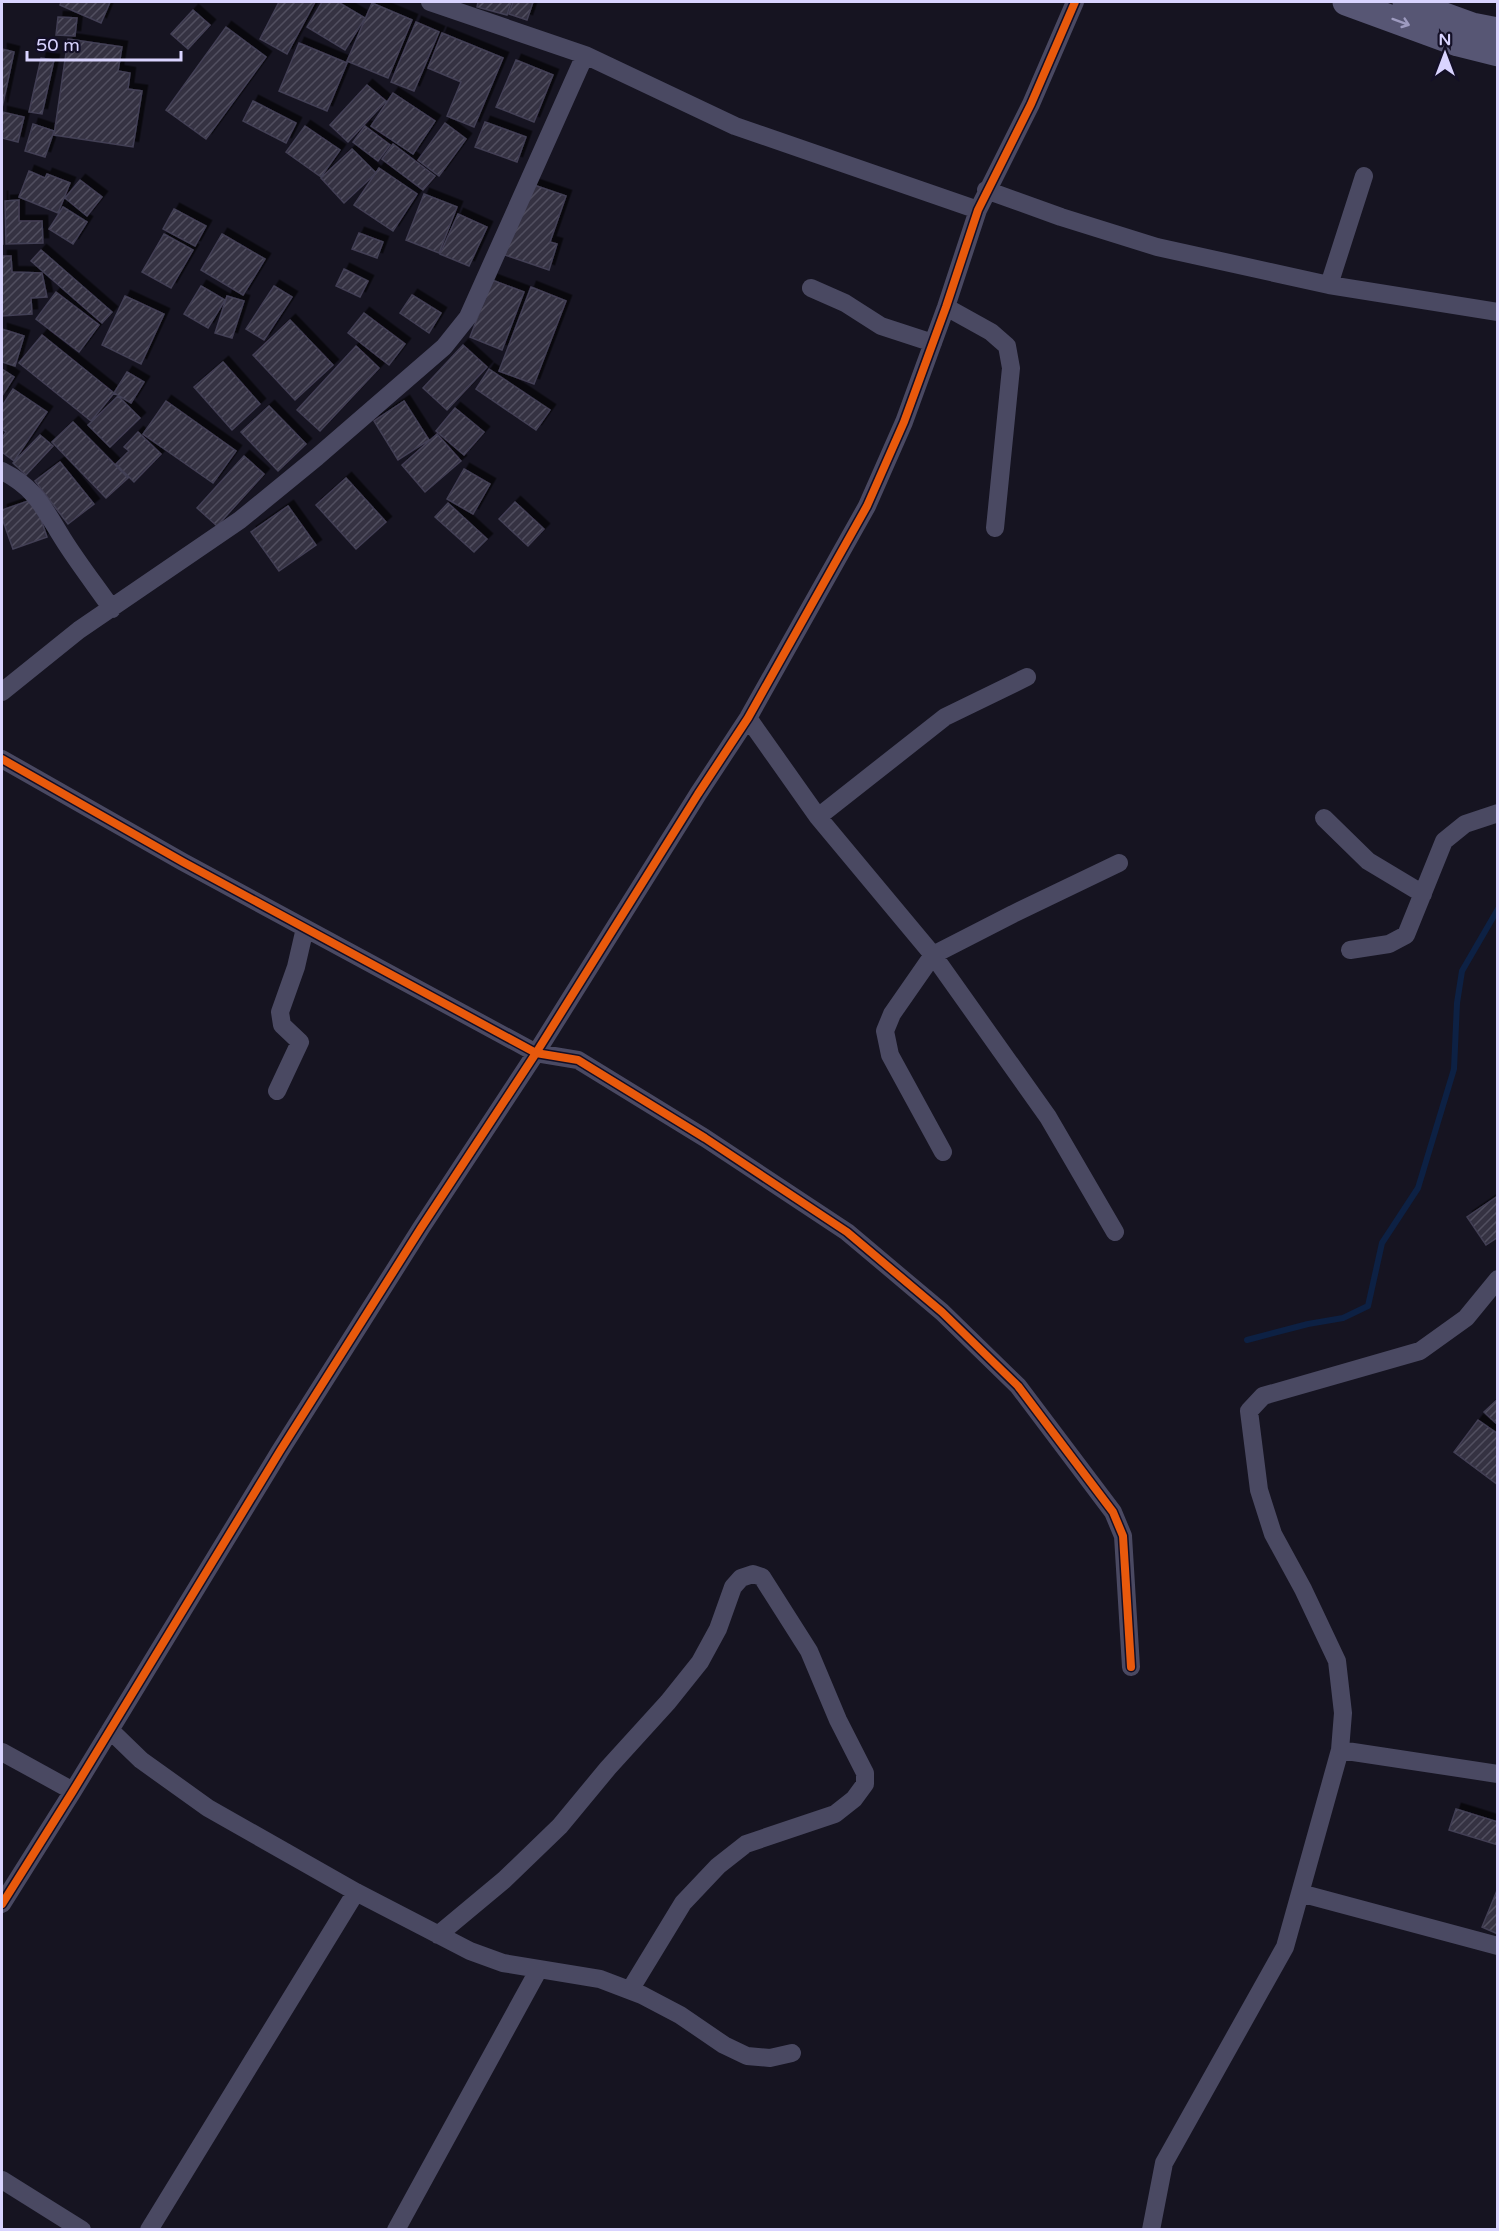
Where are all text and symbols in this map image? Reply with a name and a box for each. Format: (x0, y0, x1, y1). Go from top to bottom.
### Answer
one-way arrow (1391, 17, 1410, 28)
scale bar (27, 24, 182, 62)
north arrow (1415, 24, 1475, 84)
text: N (1439, 30, 1451, 50)
text: 50 m (36, 34, 80, 56)

